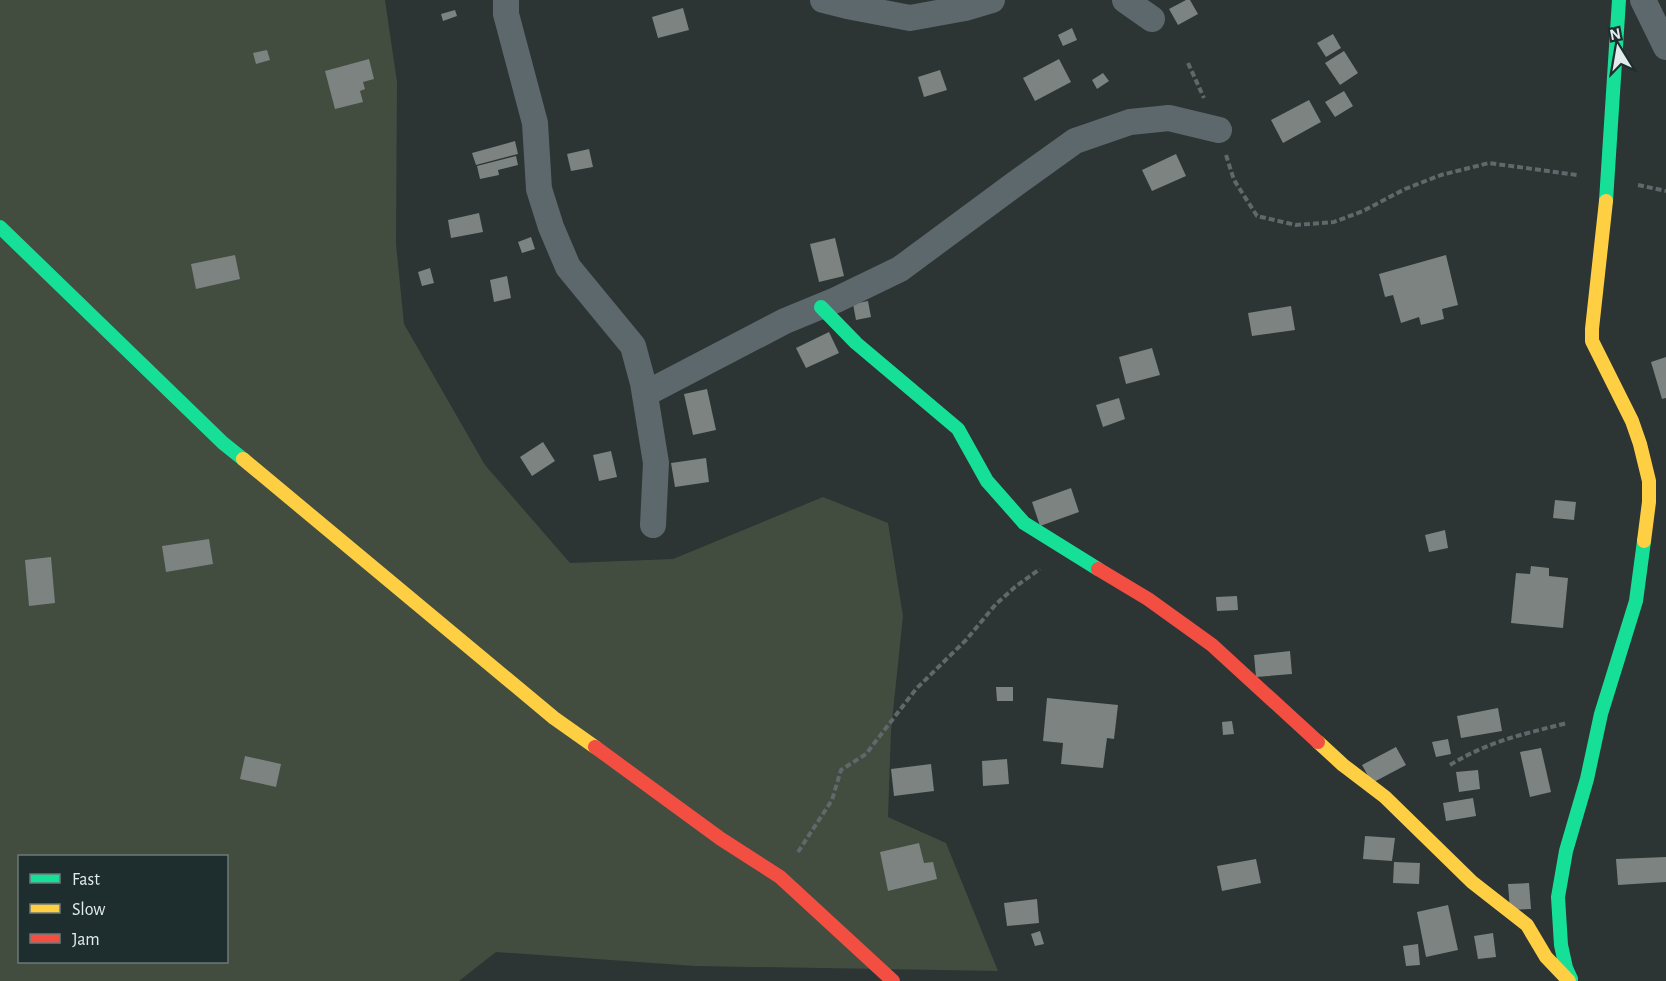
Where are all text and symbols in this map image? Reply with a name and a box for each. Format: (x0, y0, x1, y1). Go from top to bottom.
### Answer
north arrow (1588, 18, 1648, 78)
text: N (1608, 25, 1622, 43)
legend (18, 855, 228, 963)
text: Fast (72, 871, 100, 889)
text: Slow (72, 901, 105, 919)
text: Jam (72, 931, 100, 949)

